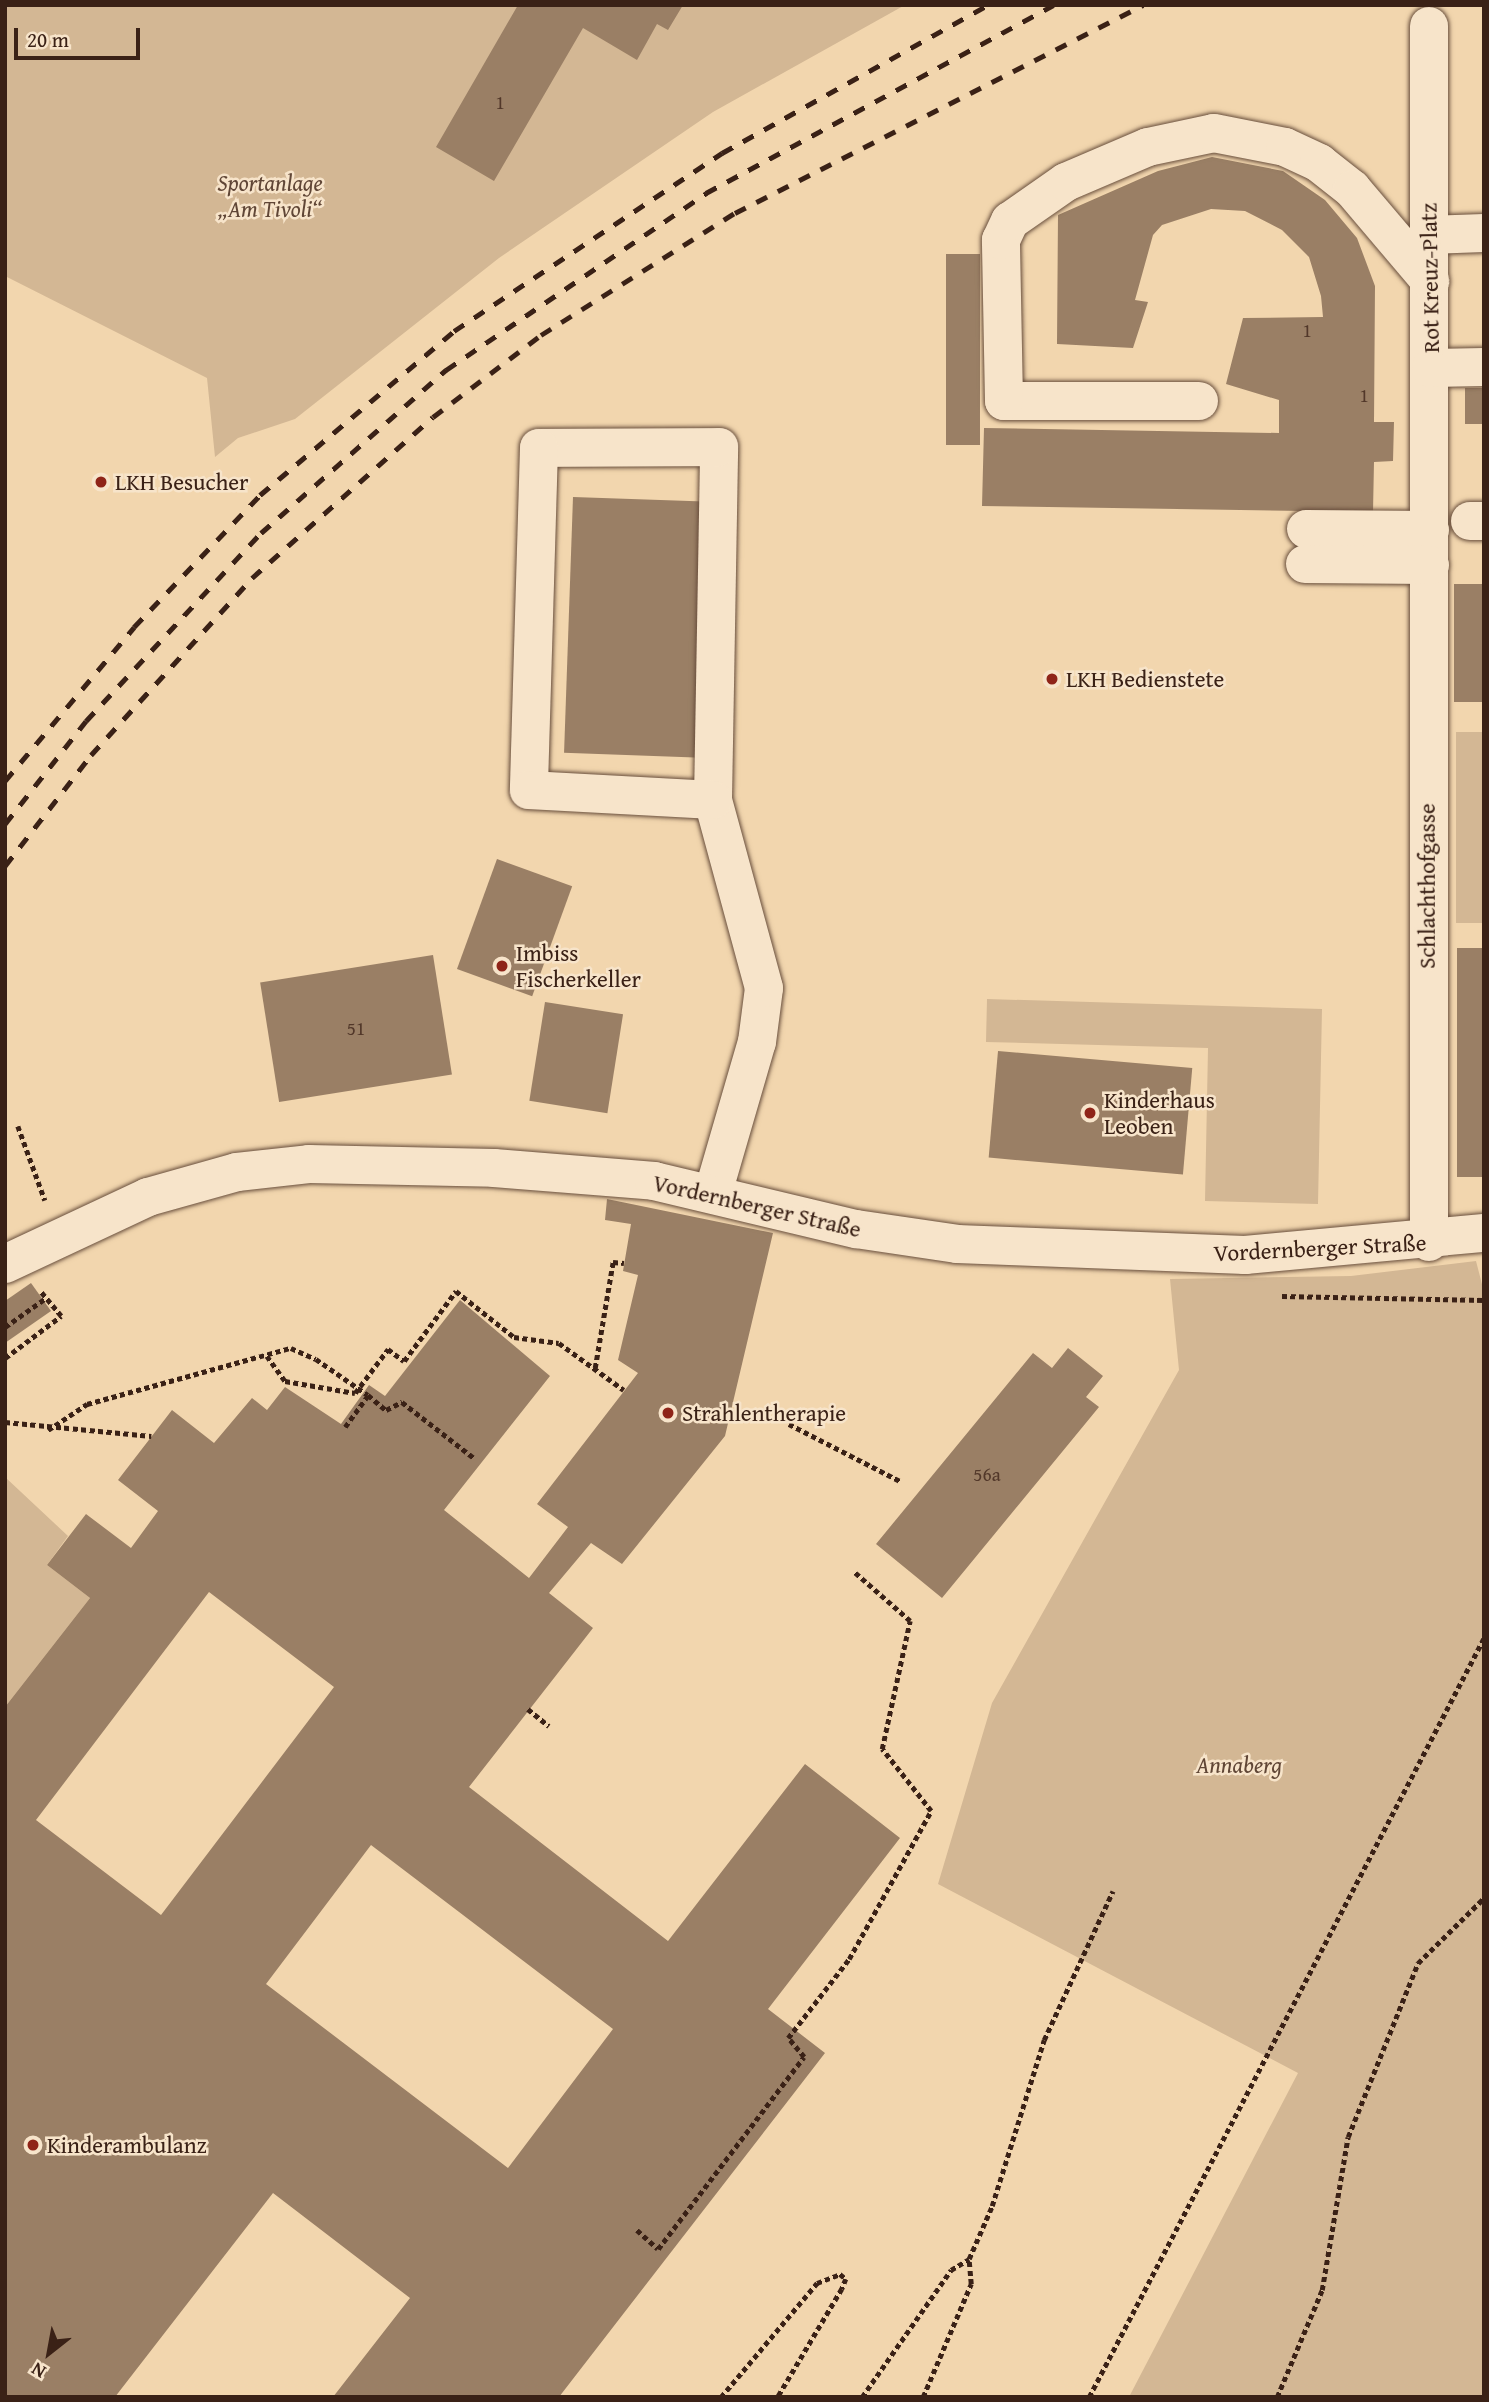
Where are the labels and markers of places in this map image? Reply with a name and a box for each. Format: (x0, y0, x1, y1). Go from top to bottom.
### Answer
place label: LKH Besucher (115, 468, 249, 496)
marker: LKH Besucher (93, 474, 109, 490)
place label: LKH Bedienstete (1066, 665, 1224, 693)
marker: LKH Bedienstete (1044, 671, 1060, 687)
place label: Imbiss Fischerkeller (516, 939, 641, 993)
marker: Imbiss Fischerkeller (494, 958, 510, 974)
place label: Kinderhaus Leoben (1104, 1086, 1215, 1140)
marker: Kinderhaus Leoben (1082, 1105, 1098, 1121)
place label: Strahlentherapie (682, 1399, 846, 1427)
marker: Strahlentherapie (660, 1405, 676, 1421)
place label: Kinderambulanz (47, 2131, 207, 2159)
marker: Kinderambulanz (25, 2137, 41, 2153)

